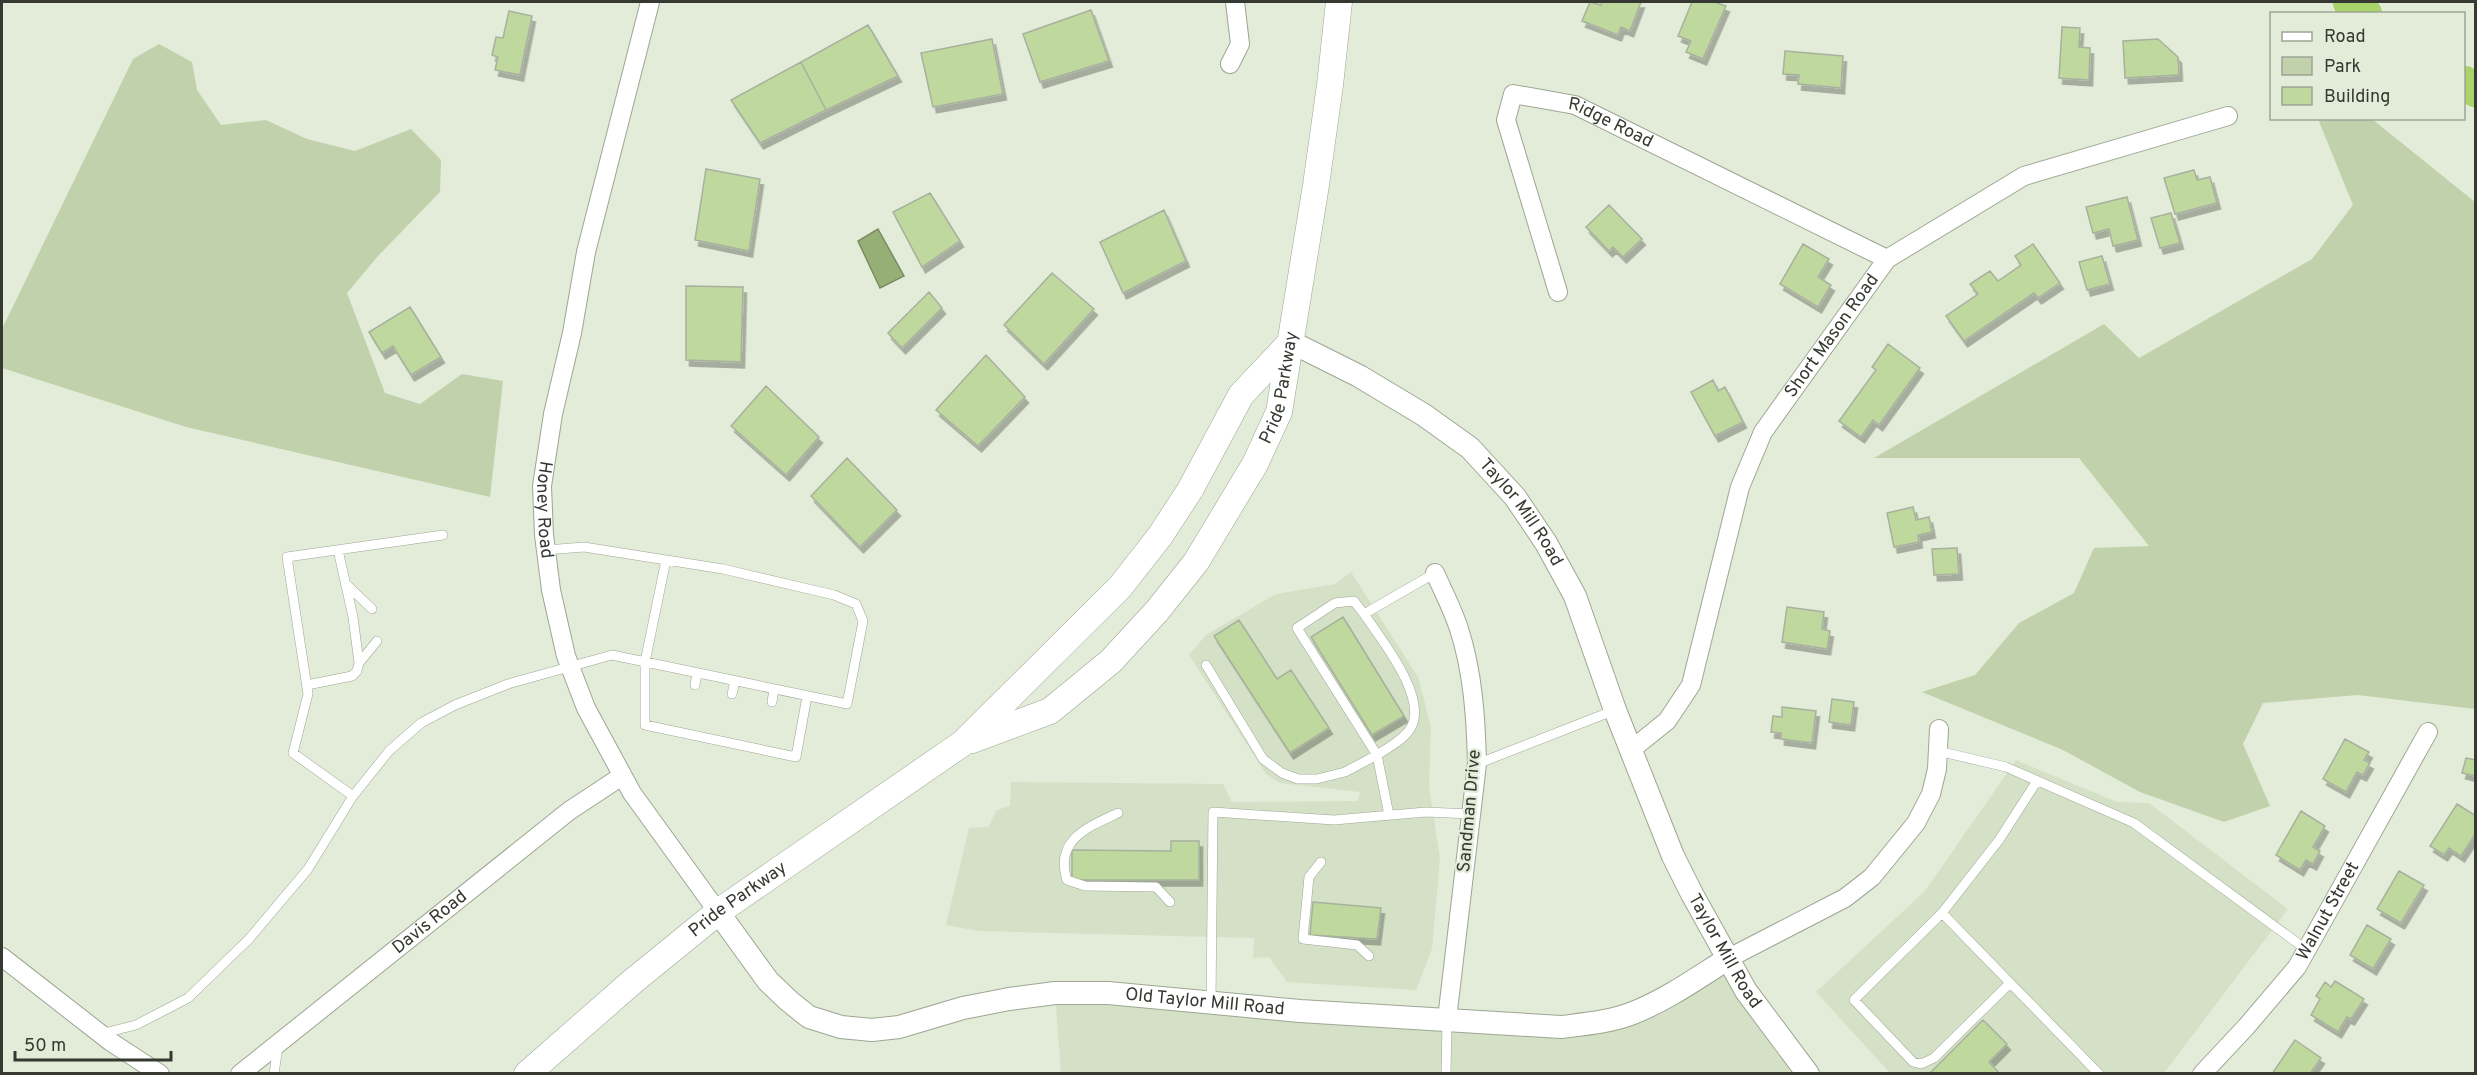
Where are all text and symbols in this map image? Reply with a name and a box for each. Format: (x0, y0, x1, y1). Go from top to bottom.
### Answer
legend (2270, 12, 2465, 120)
text: Road (2324, 26, 2366, 49)
text: Park (2324, 56, 2361, 79)
text: Building (2324, 86, 2390, 109)
street label: Ridge Road (1566, 92, 1657, 153)
street label: Short Mason Road (1780, 269, 1884, 402)
street label: Pride Parkway (1254, 330, 1303, 448)
street label: Taylor Mill Road (1474, 454, 1568, 570)
street label: Honey Road (530, 459, 558, 560)
street label: Sandman Drive (1453, 749, 1487, 873)
street label: Pride Parkway (684, 856, 791, 943)
street label: Walnut Street (2291, 858, 2365, 965)
street label: Davis Road (388, 885, 472, 959)
street label: Taylor Mill Road (1683, 890, 1767, 1013)
street label: Old Taylor Mill Road (1124, 983, 1286, 1021)
scale bar (15, 1024, 171, 1062)
text: 50 m (24, 1035, 66, 1058)

